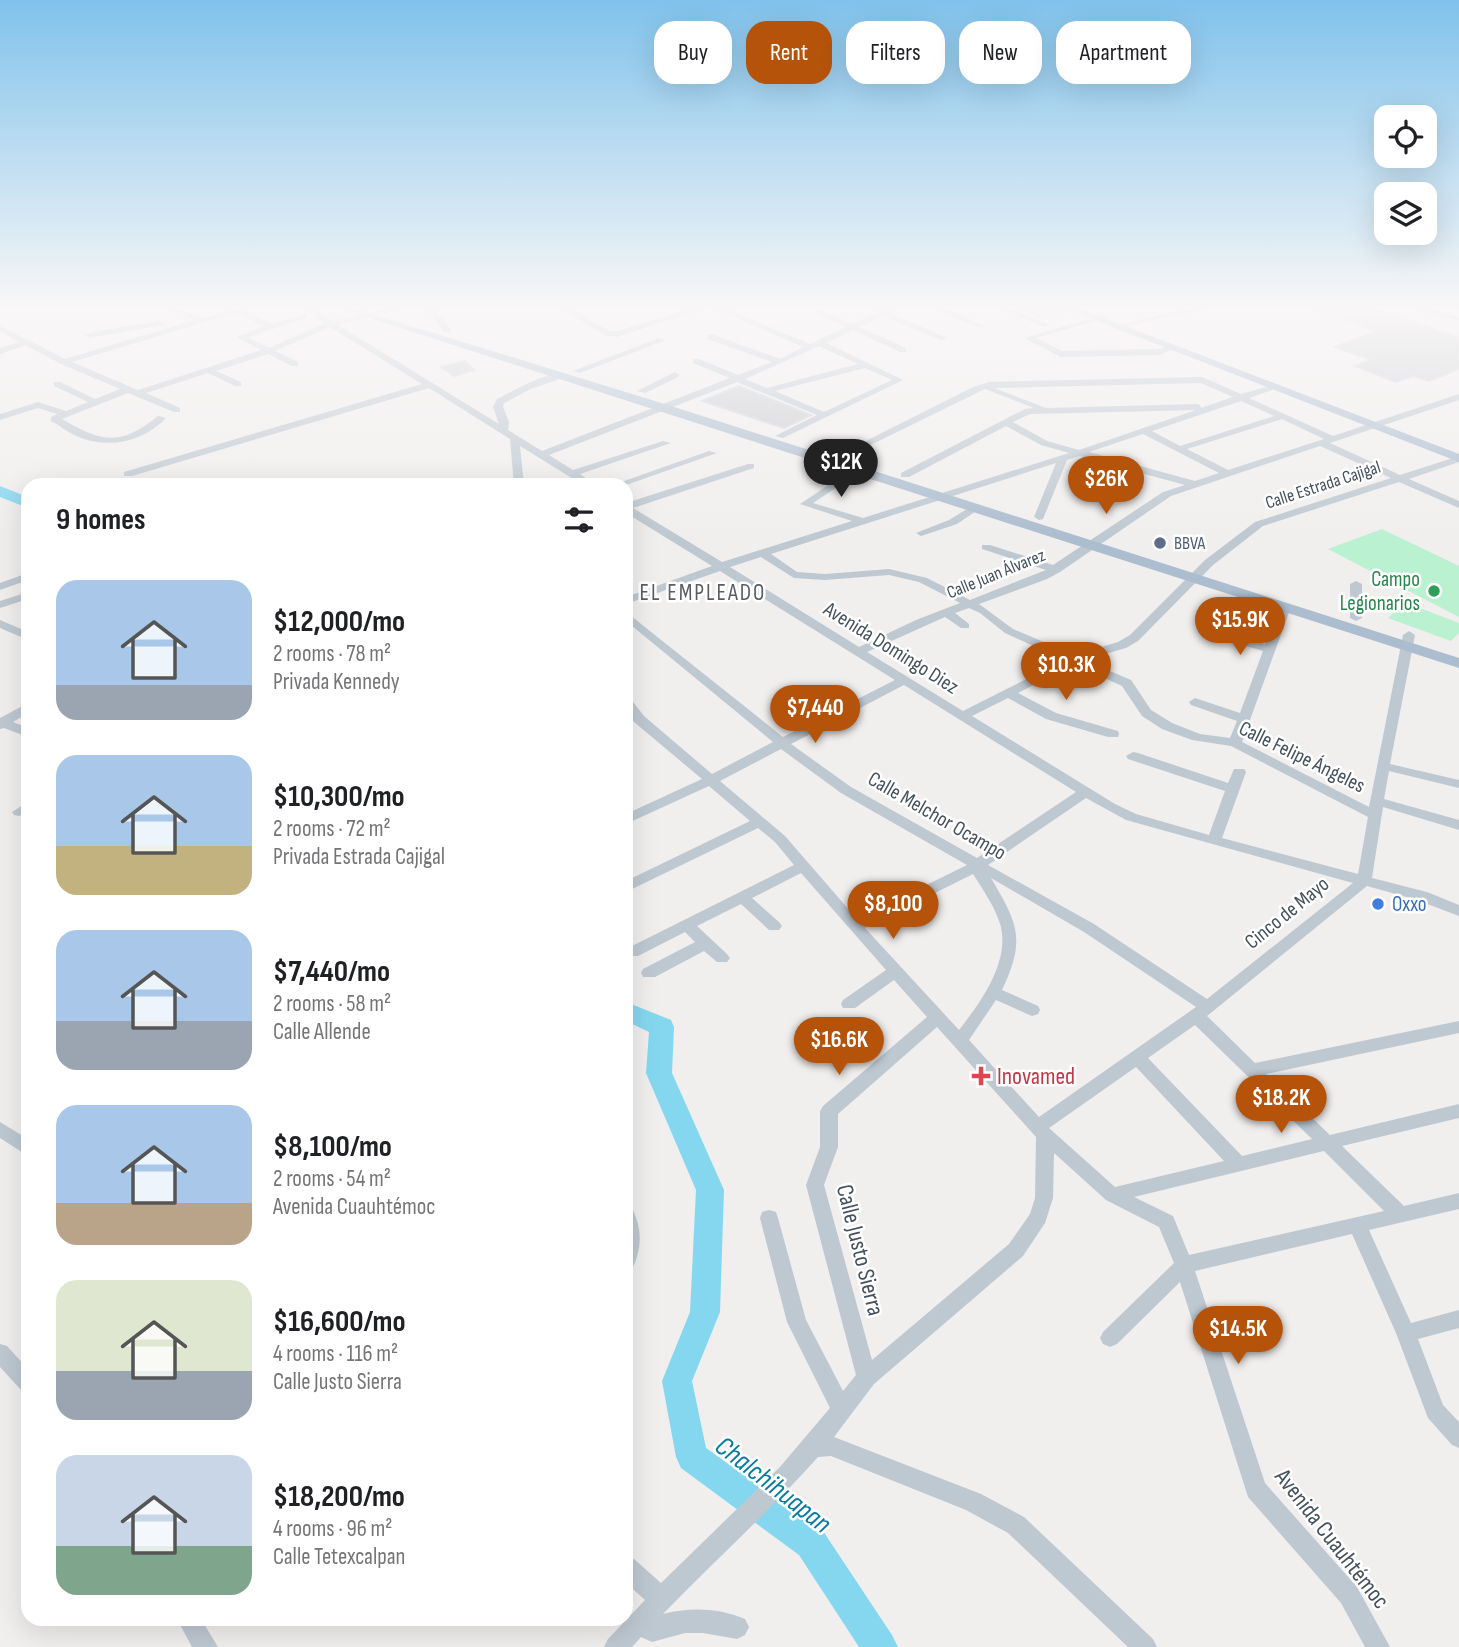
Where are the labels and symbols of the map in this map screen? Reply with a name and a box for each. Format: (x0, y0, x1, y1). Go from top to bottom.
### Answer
pin: $12K (800, 440, 882, 499)
pin: $26K (1065, 456, 1147, 516)
street label: Calle Estrada Cajigal (1263, 457, 1383, 513)
place label: BBVA (1174, 533, 1206, 554)
marker: BBVA (1152, 535, 1168, 551)
street label: Calle Juan Álvarez (944, 545, 1049, 603)
place label: Campo Legionarios (1340, 567, 1420, 616)
district label: EL EMPLEADO (640, 579, 766, 607)
marker: Campo Legionarios (1426, 583, 1442, 599)
street label: Avenida Domingo Diez (818, 596, 963, 700)
pin: $15.9K (1183, 598, 1297, 657)
pin: $10.3K (1009, 642, 1123, 702)
pin: $7,440 (758, 686, 872, 745)
street label: Calle Felipe Ángeles (1235, 716, 1369, 798)
street label: Calle Melchor Ocampo (864, 766, 1010, 866)
street label: Cinco de Mayo (1240, 871, 1334, 955)
pin: $8,100 (836, 881, 950, 941)
place label: Oxxo (1392, 892, 1426, 917)
marker: Oxxo (1370, 896, 1386, 912)
pin: $16.6K (782, 1018, 896, 1077)
place label: Inovamed (997, 1062, 1075, 1091)
marker: Inovamed (971, 1066, 991, 1086)
pin: $18.2K (1224, 1076, 1338, 1135)
street label: Calle Justo Sierra (830, 1181, 890, 1319)
pin: $14.5K (1181, 1306, 1295, 1366)
water label: Chalchihuapan (708, 1429, 838, 1541)
street label: Avenida Cuauhtémoc (1268, 1462, 1396, 1615)

